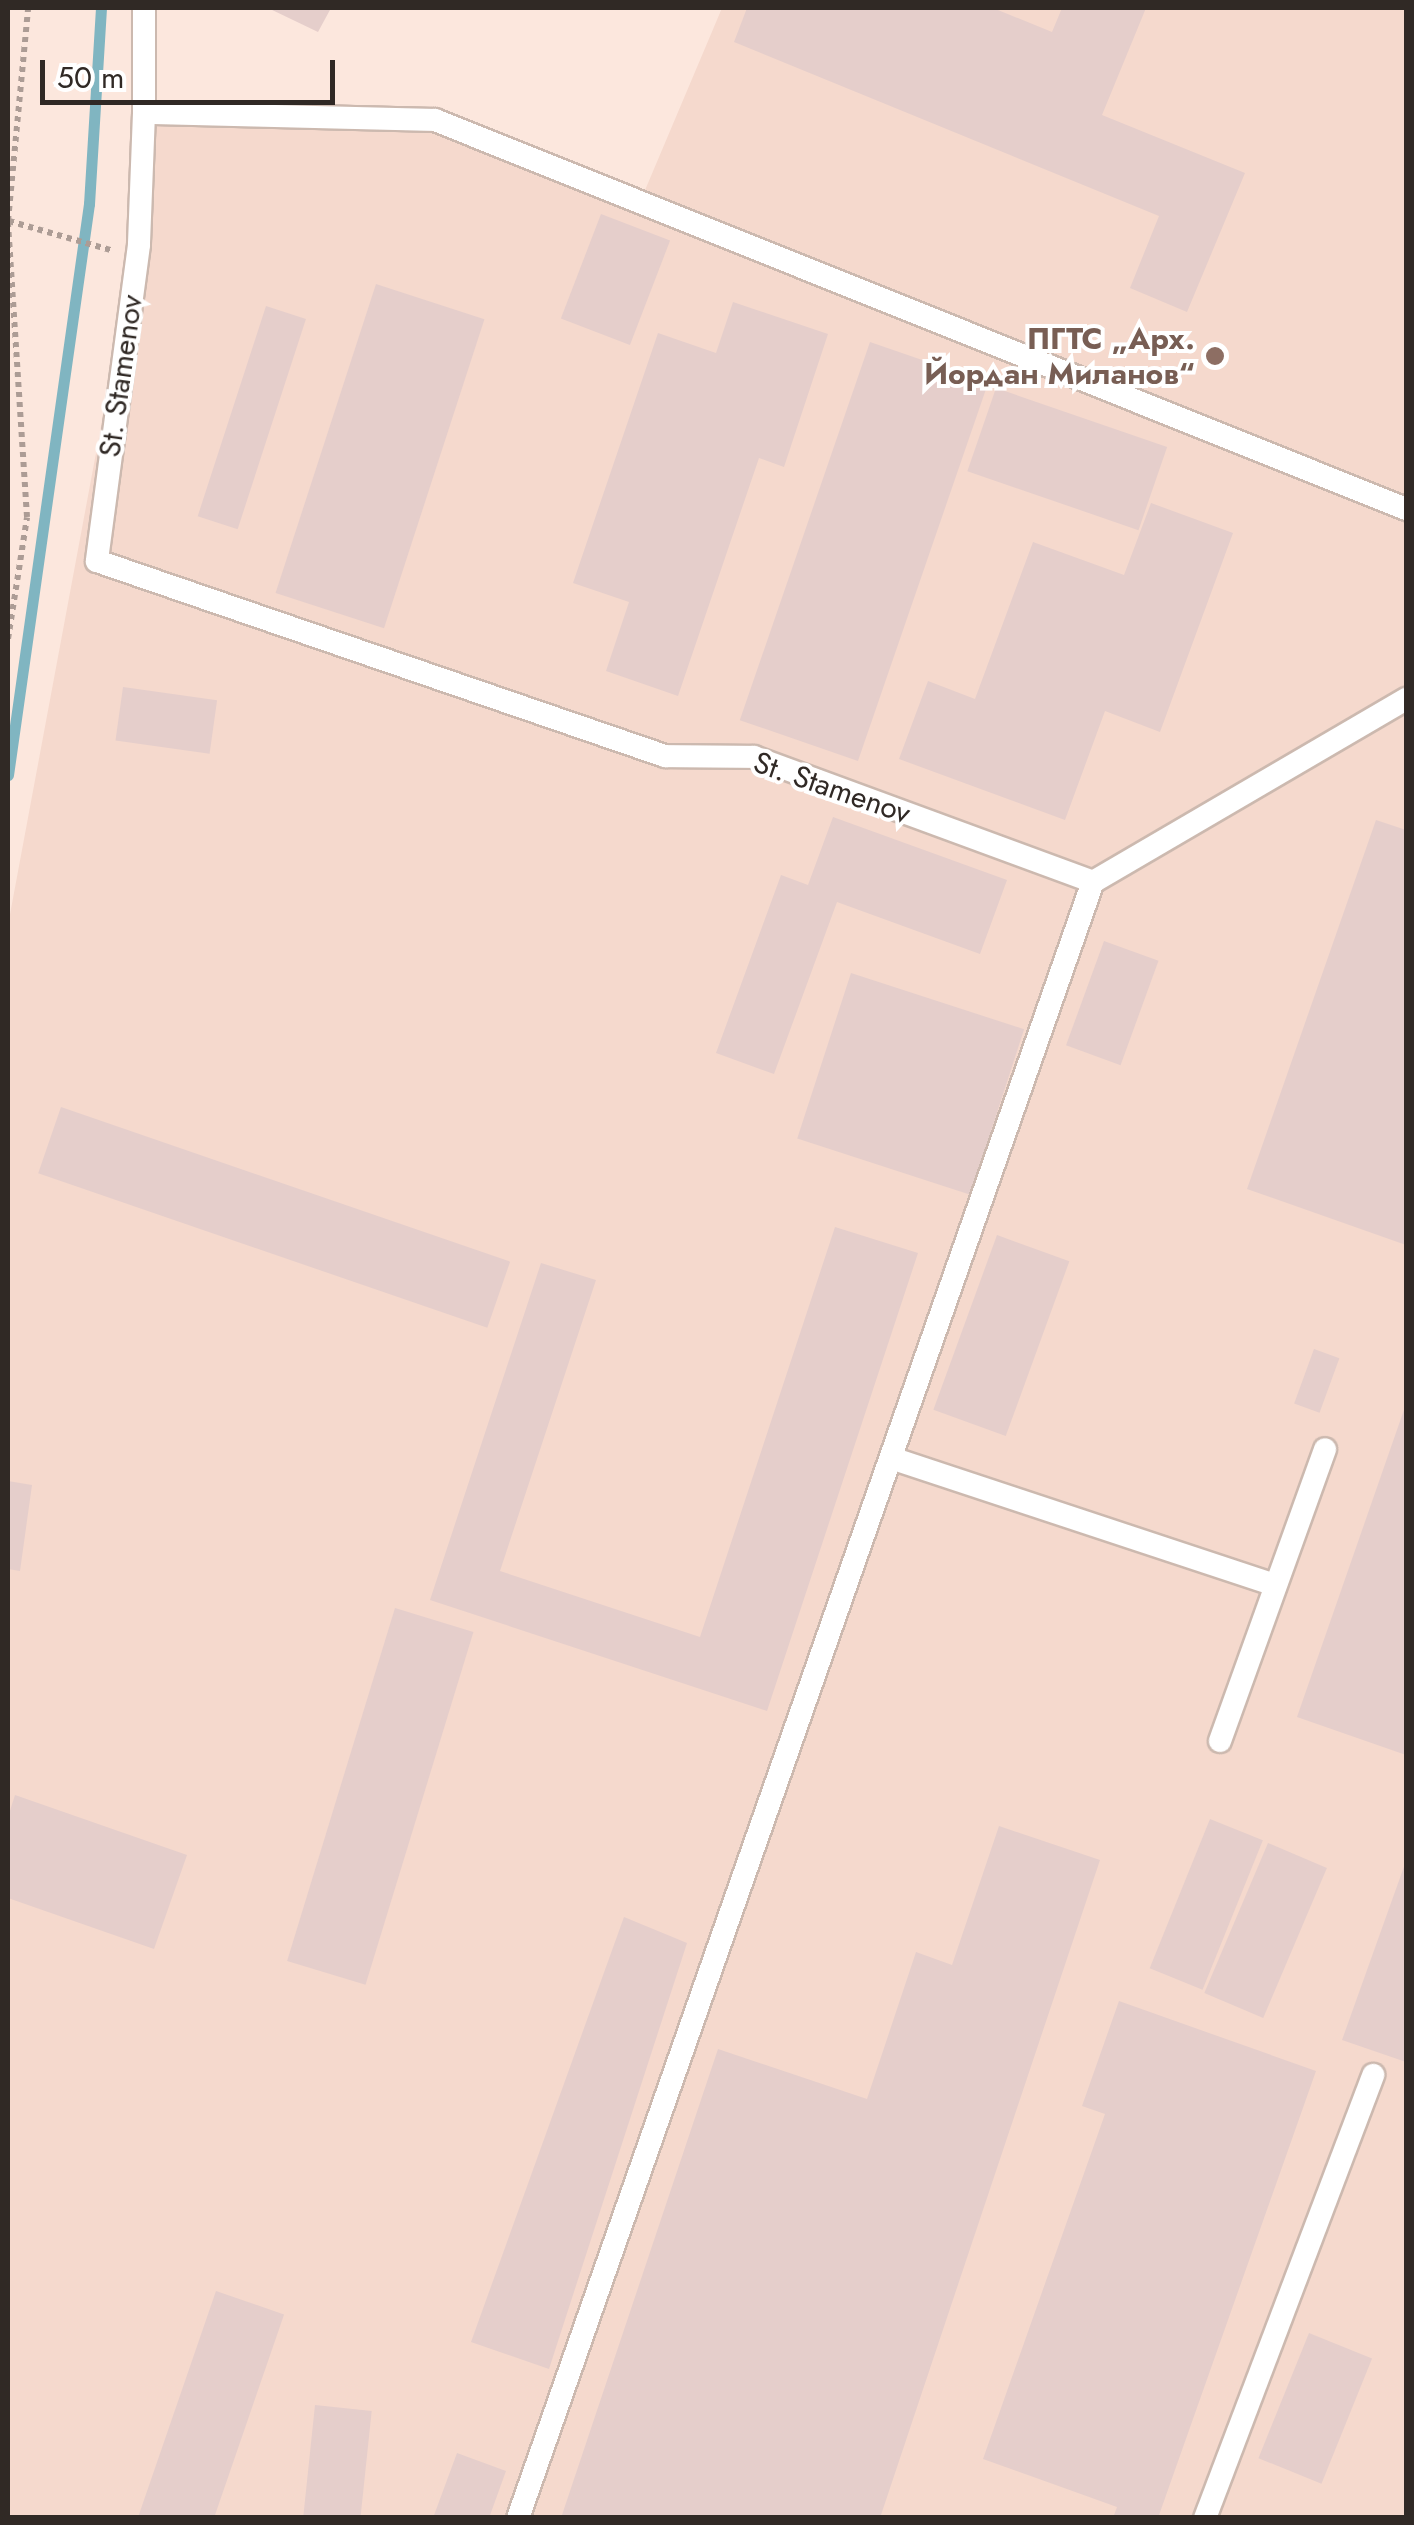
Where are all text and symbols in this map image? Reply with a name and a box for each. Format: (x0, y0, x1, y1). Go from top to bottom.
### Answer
scale bar (45, 40, 340, 102)
text: 50 m (57, 56, 124, 99)
street label: St. Stamenov (92, 293, 150, 459)
place label: ПГТС „Арх. Йордан Миланов“ (924, 321, 1195, 392)
marker: ПГТС „Арх. Йордан Миланов“ (1204, 345, 1226, 367)
street label: St. Stamenov (749, 744, 915, 832)

